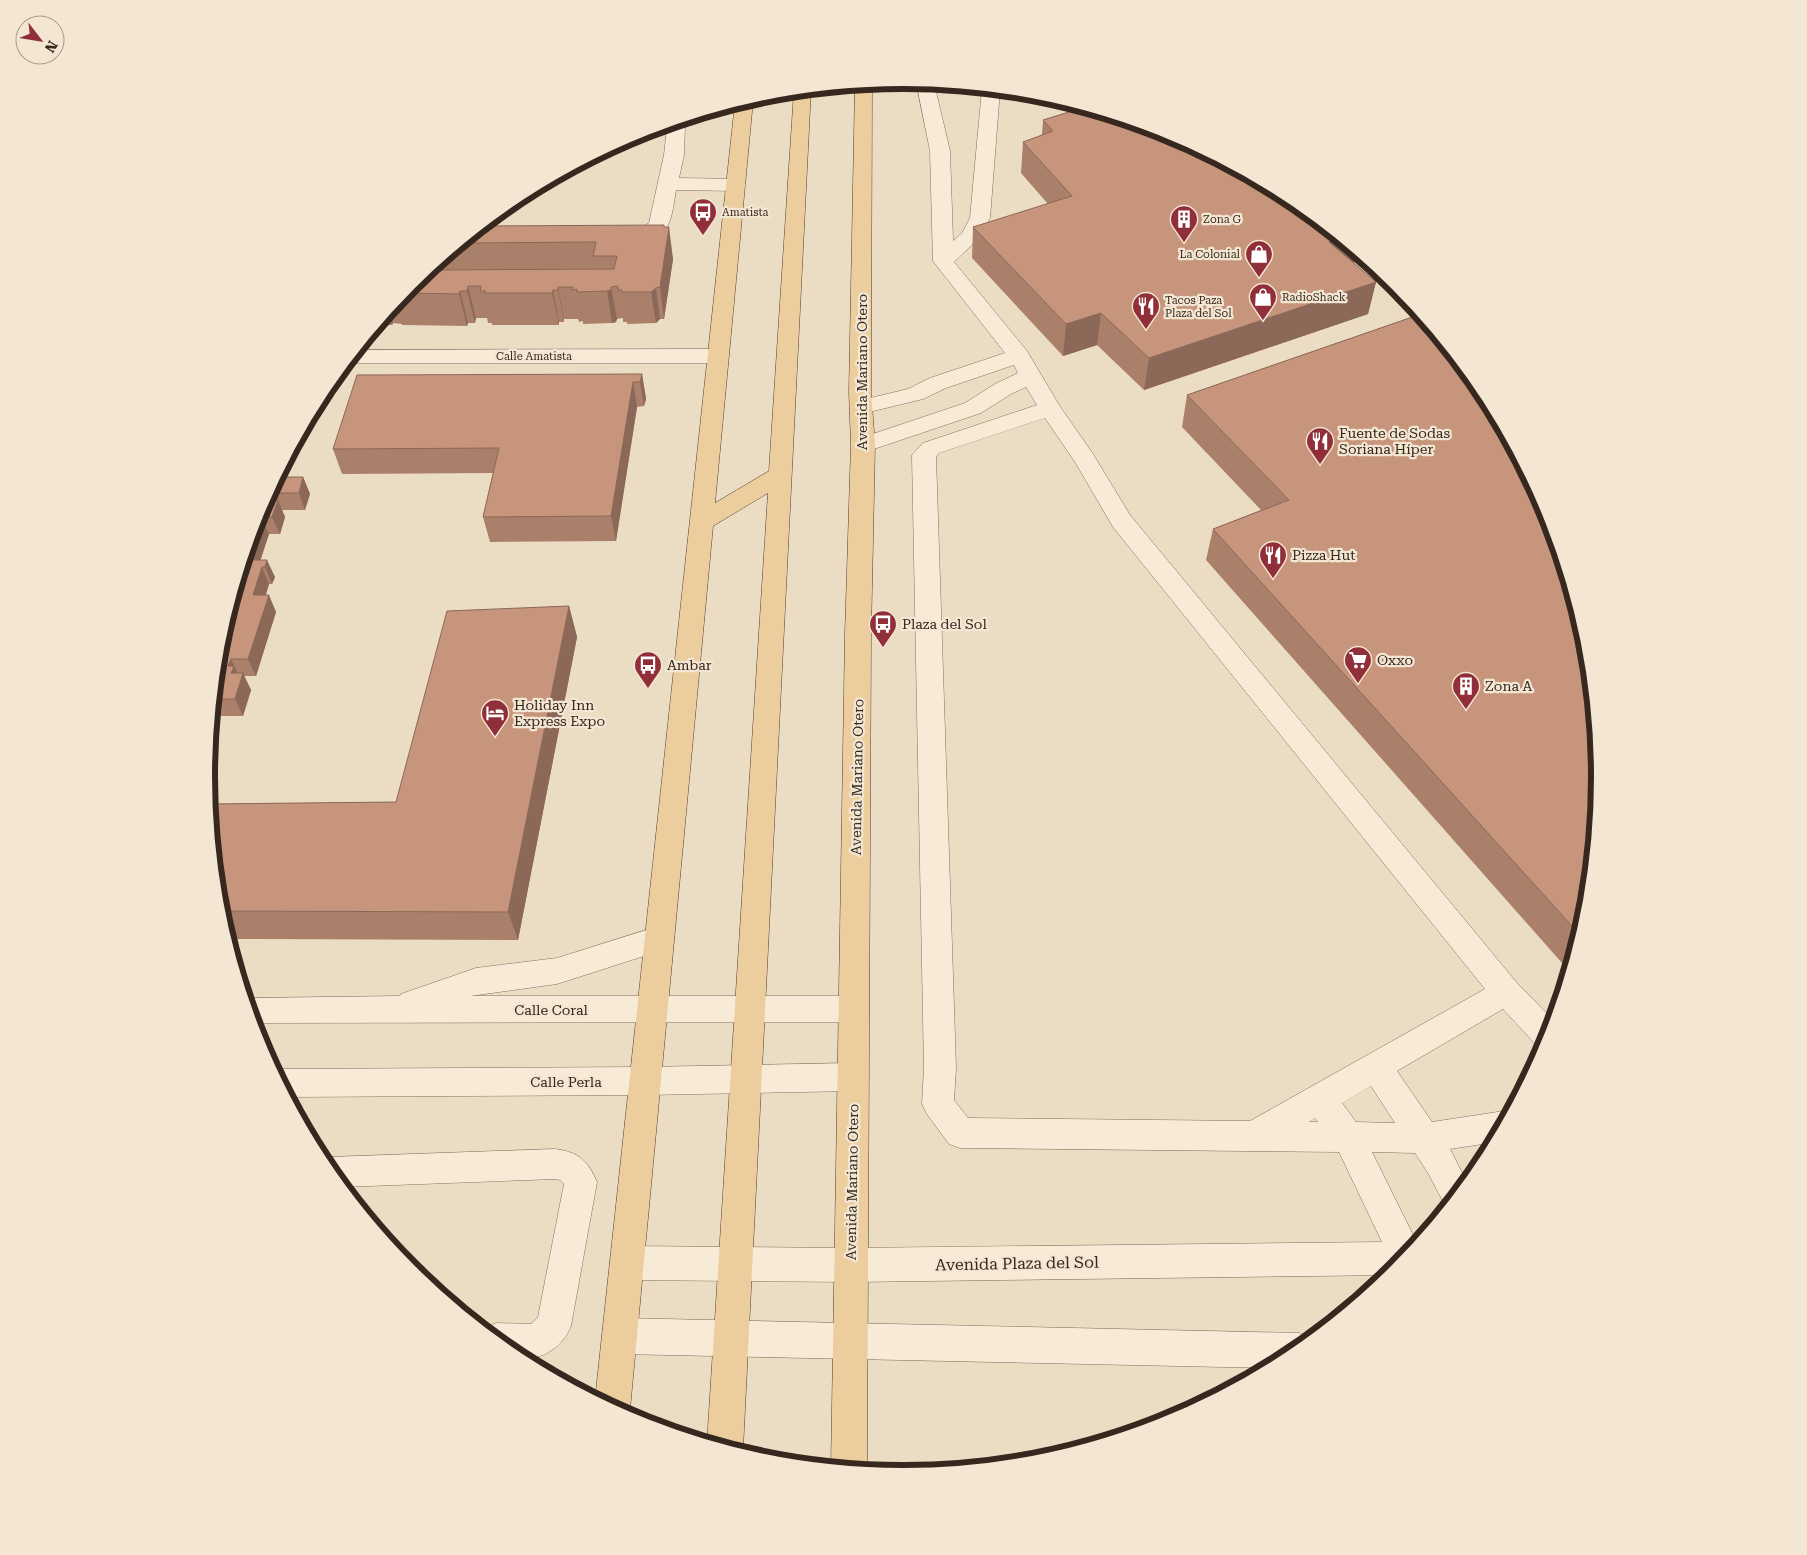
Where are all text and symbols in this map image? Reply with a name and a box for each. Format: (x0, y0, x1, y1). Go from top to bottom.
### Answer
north arrow (15, 15, 65, 65)
text: N (41, 38, 61, 56)
bus stop icon: Amatista (688, 197, 718, 236)
building icon: Zona G (1169, 204, 1199, 243)
place label: Amatista (722, 206, 769, 219)
place label: Zona G (1203, 213, 1242, 226)
shop icon: La Colonial (1244, 239, 1274, 278)
place label: La Colonial (1180, 248, 1241, 261)
shop icon: RadioShack (1248, 282, 1278, 321)
restaurant icon: Tacos Paza Plaza del Sol (1131, 291, 1161, 330)
place label: RadioShack (1282, 291, 1346, 304)
street label: Avenida Mariano Otero (854, 294, 870, 450)
place label: Tacos Paza Plaza del Sol (1165, 294, 1232, 320)
street label: Calle Amatista (496, 350, 572, 363)
place label: Fuente de Sodas Soriana Híper (1339, 425, 1450, 457)
restaurant icon: Fuente de Sodas Soriana Híper (1305, 426, 1335, 465)
restaurant icon: Pizza Hut (1258, 540, 1288, 579)
place label: Pizza Hut (1292, 547, 1355, 563)
bus stop icon: Plaza del Sol (868, 609, 898, 648)
place label: Plaza del Sol (902, 616, 987, 632)
supermarket icon: Oxxo (1343, 645, 1373, 684)
bus stop icon: Ambar (633, 650, 663, 689)
place label: Oxxo (1377, 652, 1413, 668)
place label: Ambar (667, 657, 712, 673)
building icon: Zona A (1451, 671, 1481, 710)
place label: Zona A (1485, 678, 1533, 694)
place label: Holiday Inn Express Expo (514, 697, 605, 729)
hotel icon: Holiday Inn Express Expo (480, 698, 510, 737)
street label: Avenida Mariano Otero (848, 699, 866, 855)
street label: Calle Coral (514, 1002, 589, 1018)
street label: Calle Perla (530, 1074, 602, 1090)
street label: Avenida Mariano Otero (843, 1104, 861, 1260)
street label: Avenida Plaza del Sol (935, 1253, 1099, 1274)

